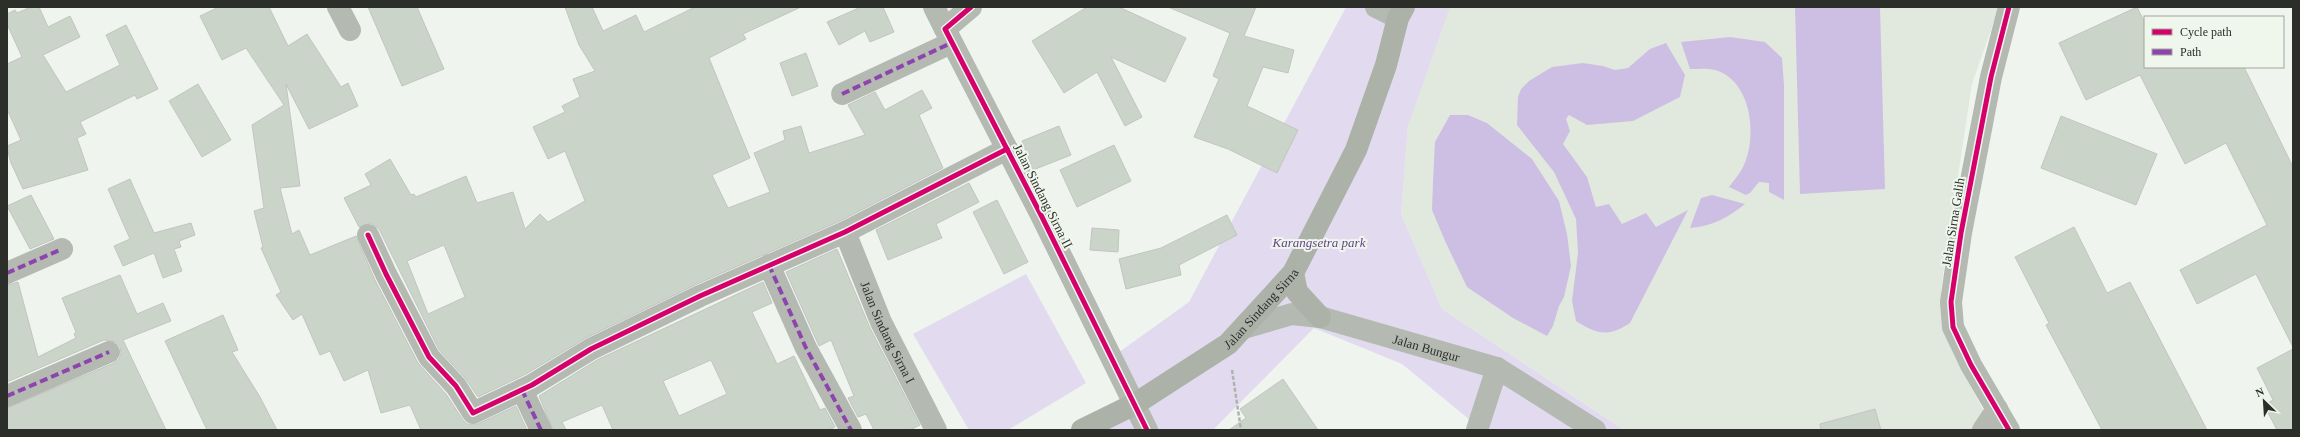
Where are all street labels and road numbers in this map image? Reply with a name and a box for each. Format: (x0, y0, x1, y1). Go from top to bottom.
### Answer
street label: Jalan Sindang Sirna II (1010, 141, 1076, 251)
street label: Jalan Sirna Galih (1939, 176, 1967, 267)
street label: Jalan Sindang Sirna (1221, 266, 1301, 352)
street label: Jalan Sindang Sirna I (858, 279, 918, 386)
street label: Jalan Bungur (1391, 331, 1462, 365)

